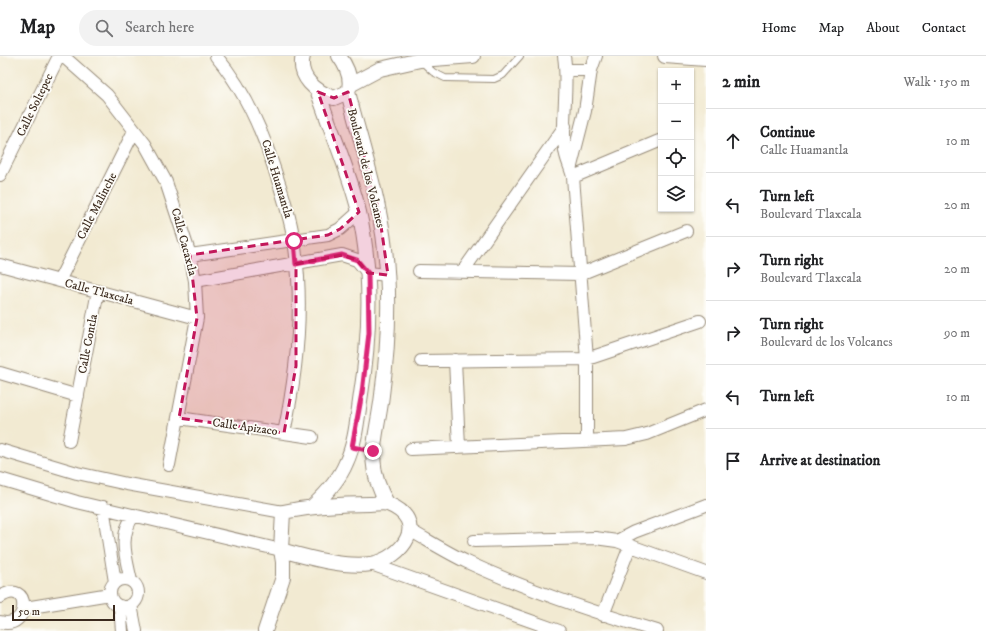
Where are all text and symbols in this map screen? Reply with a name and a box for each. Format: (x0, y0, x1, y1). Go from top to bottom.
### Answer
search box (79, 10, 359, 46)
text: Map (20, 16, 55, 39)
icon: search (93, 17, 115, 39)
text: Search here (125, 18, 194, 37)
text: Home (762, 19, 796, 37)
text: Map (818, 19, 844, 37)
text: About (866, 19, 900, 37)
text: Contact (922, 19, 966, 37)
map controls (658, 68, 694, 212)
button: + (658, 68, 694, 104)
street label: Calle Soltepec (13, 71, 57, 139)
text: 2 min (722, 71, 760, 93)
text: Walk · 150 m (904, 74, 970, 90)
button: − (658, 104, 694, 140)
street label: Boulevard de los Volcanes (344, 107, 388, 229)
text: Continue (760, 123, 815, 142)
icon: ahead (722, 130, 744, 152)
text: 10 m (946, 133, 970, 149)
street label: Calle Huamantla (258, 138, 296, 221)
button: locate (658, 140, 694, 176)
text: Calle Huamantla (760, 142, 848, 158)
street label: Calle Malinche (74, 170, 120, 242)
button: layers (658, 176, 694, 212)
text: Turn left (760, 187, 814, 206)
icon: left (722, 194, 744, 216)
text: 20 m (944, 197, 970, 213)
street label: Calle Cacaxtla (168, 206, 200, 278)
text: Boulevard Tlaxcala (760, 206, 862, 222)
route start (285, 232, 303, 250)
text: Turn right (760, 251, 823, 270)
icon: right (722, 258, 744, 280)
text: 20 m (944, 261, 970, 277)
text: Boulevard Tlaxcala (760, 270, 862, 286)
street label: Calle Tlaxcala (63, 276, 136, 309)
street label: Calle Contla (75, 312, 101, 375)
text: Turn right (760, 315, 823, 334)
icon: right (722, 322, 744, 344)
text: 90 m (944, 325, 970, 341)
text: Boulevard de los Volcanes (760, 334, 893, 350)
icon: left (722, 386, 744, 408)
text: Turn left (760, 387, 814, 406)
text: 10 m (946, 389, 970, 405)
street label: Calle Apizaco (211, 415, 279, 439)
route end (364, 442, 382, 460)
icon: arrive (722, 450, 744, 472)
text: Arrive at destination (760, 451, 880, 470)
scale bar (12, 603, 115, 622)
text: 50 m (18, 605, 40, 619)

